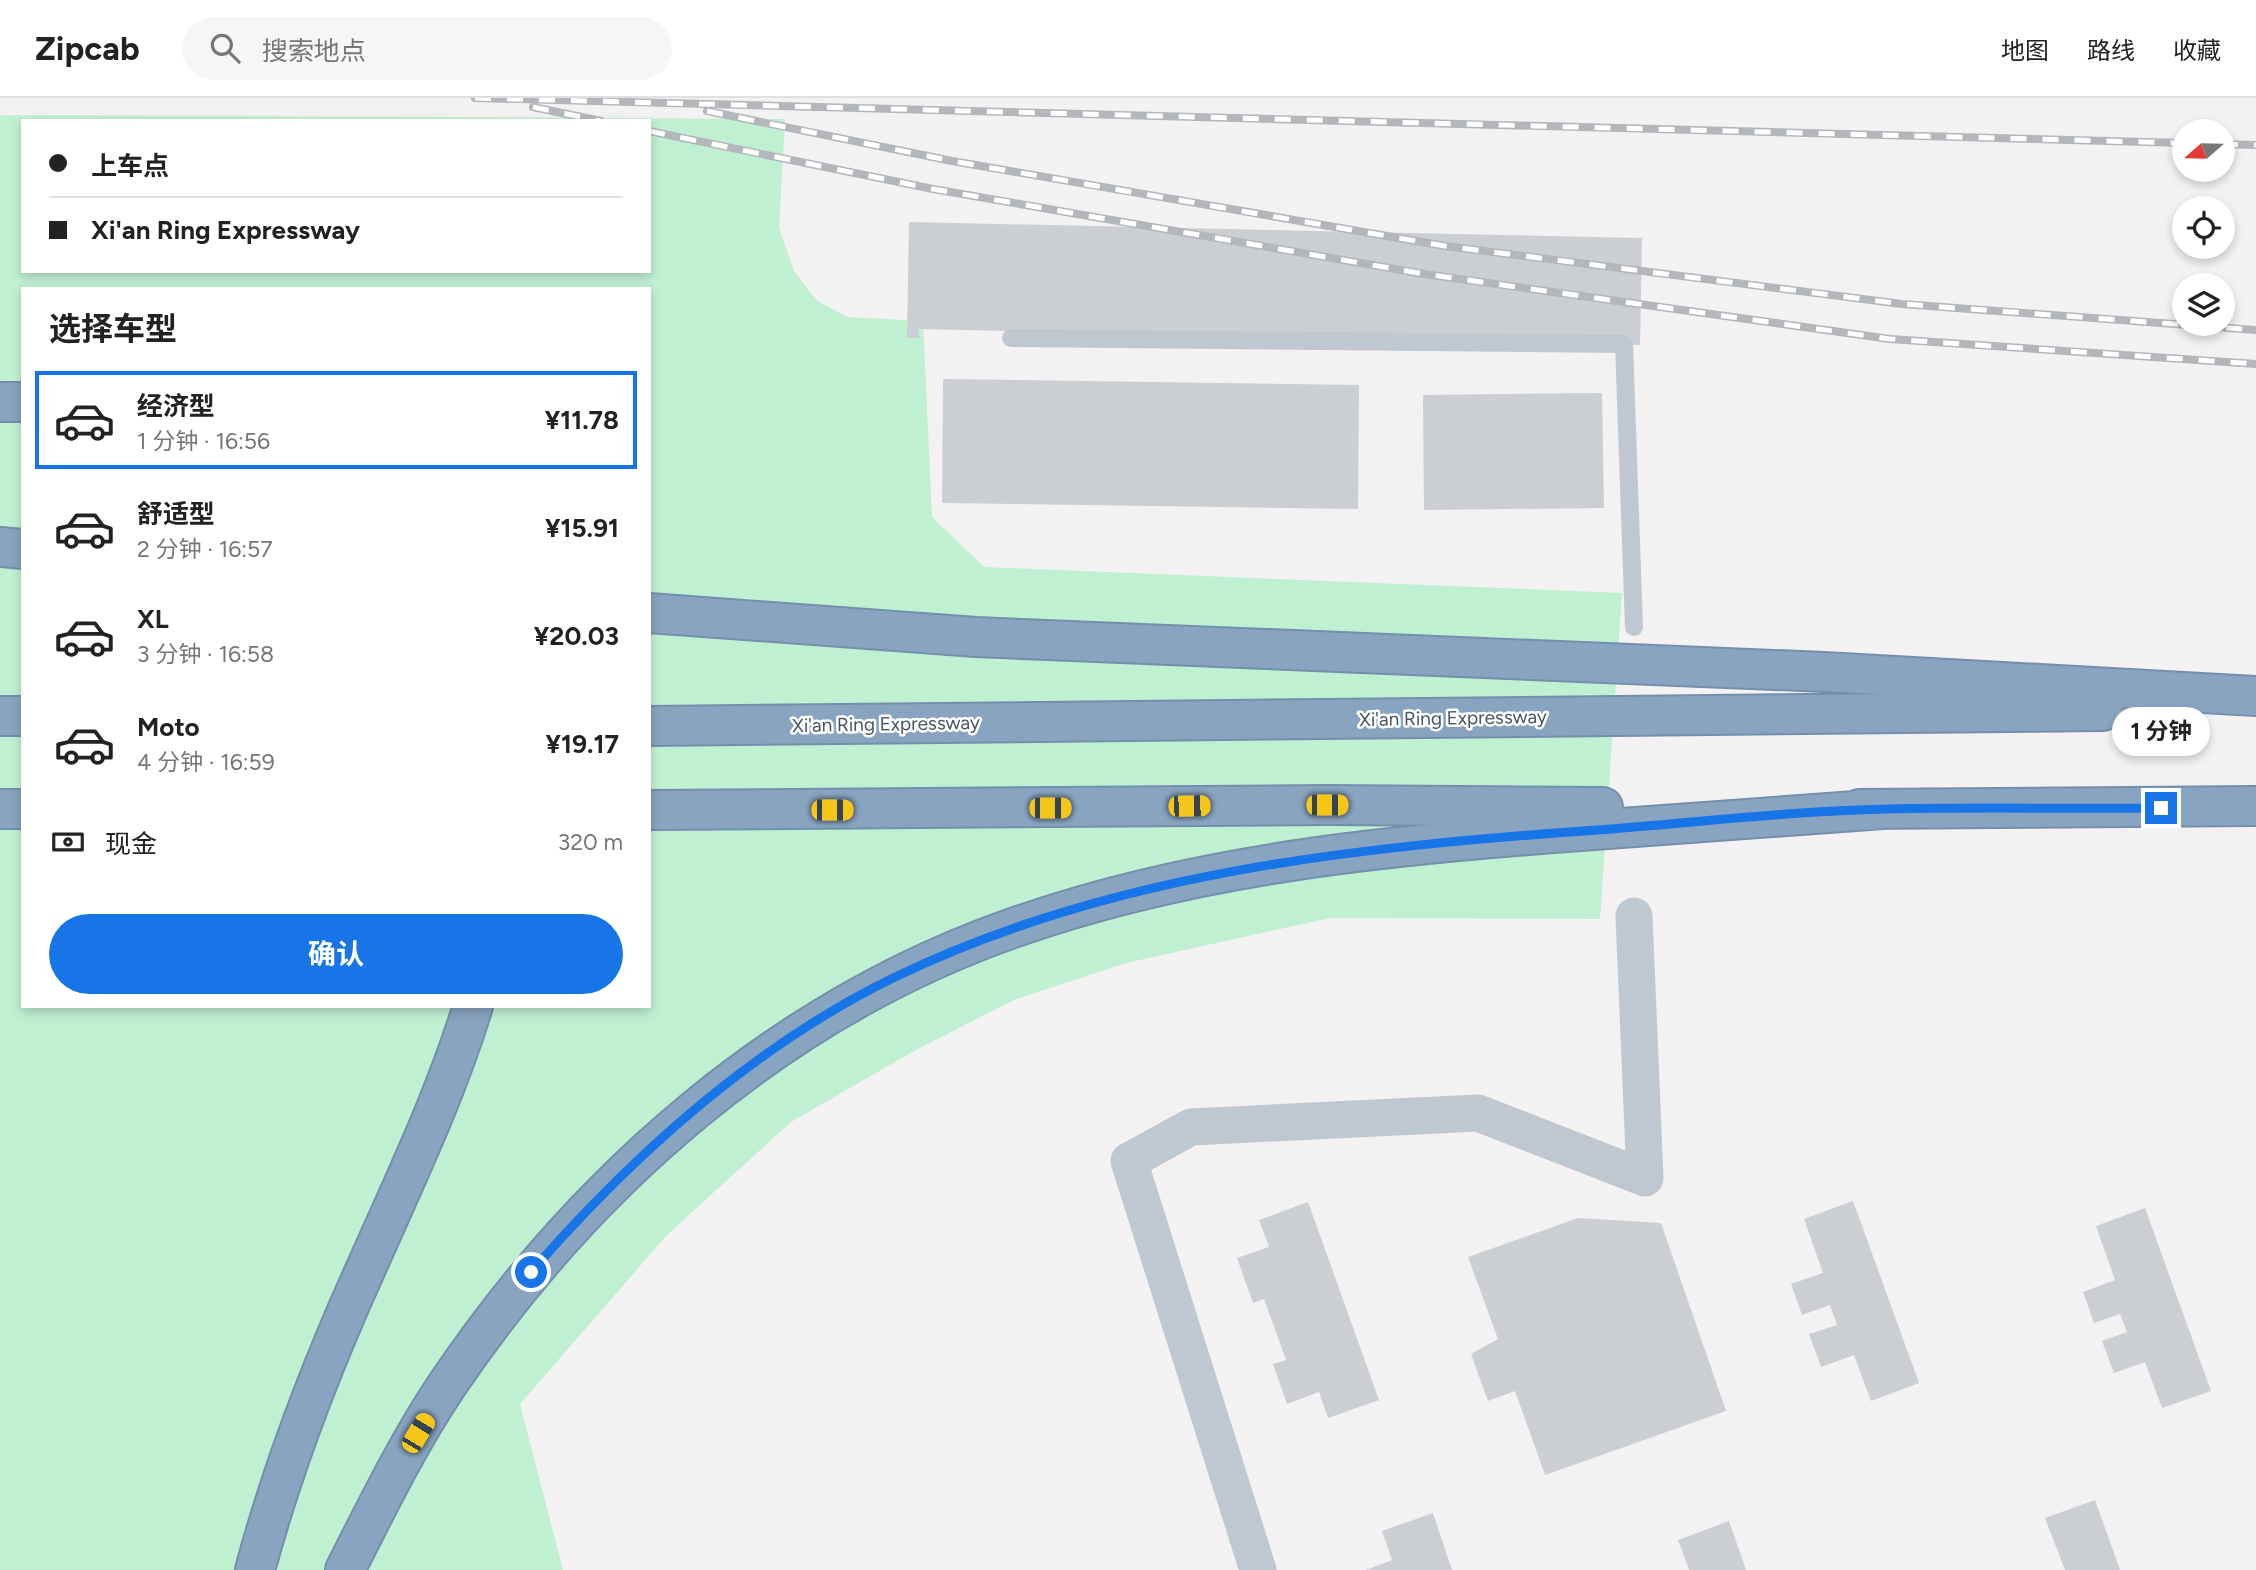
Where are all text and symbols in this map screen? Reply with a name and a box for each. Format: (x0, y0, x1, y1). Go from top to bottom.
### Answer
search box (182, 17, 672, 80)
text: Zipcab (35, 29, 140, 68)
icon: search (206, 29, 244, 67)
text: 搜索地点 (262, 35, 366, 67)
text: 地图 (2001, 36, 2049, 65)
text: 路线 (2087, 36, 2135, 65)
text: 收藏 (2173, 36, 2221, 65)
north arrow (2172, 119, 2235, 182)
map controls (2172, 119, 2235, 336)
text: 上车点 (91, 150, 169, 182)
button: locate (2172, 196, 2235, 259)
text: Xi'an Ring Expressway (91, 214, 360, 246)
button: layers (2172, 273, 2235, 336)
text: 选择车型 (49, 310, 177, 348)
icon: car (53, 389, 116, 452)
text: 经济型 (137, 390, 215, 422)
text: ¥11.78 (545, 404, 619, 436)
text: 1 分钟 · 16:56 (137, 427, 270, 455)
icon: car (53, 497, 116, 560)
text: 舒适型 (137, 498, 215, 530)
text: ¥15.91 (545, 512, 619, 544)
text: 2 分钟 · 16:57 (137, 535, 273, 563)
text: XL (137, 603, 169, 635)
icon: car (53, 605, 116, 668)
text: ¥20.03 (534, 620, 619, 652)
text: 3 分钟 · 16:58 (137, 640, 274, 668)
street label: Xi'an Ring Expressway (1359, 705, 1547, 731)
callout: 1 分钟 (2112, 706, 2210, 756)
text: Moto (137, 711, 200, 743)
street label: Xi'an Ring Expressway (792, 711, 980, 737)
icon: car (53, 713, 116, 776)
text: 1 分钟 (2130, 717, 2192, 745)
text: ¥19.17 (546, 728, 619, 760)
text: 4 分钟 · 16:59 (137, 748, 275, 776)
route end (2145, 792, 2177, 824)
car (1168, 795, 1211, 817)
car (1307, 795, 1349, 816)
car (1030, 798, 1072, 819)
car (812, 800, 854, 821)
icon: cash (49, 823, 87, 861)
text: 现金 (105, 828, 157, 860)
text: 320 m (558, 828, 623, 856)
button: 确认 (49, 914, 623, 994)
route start (515, 1256, 547, 1288)
car (399, 1410, 438, 1456)

